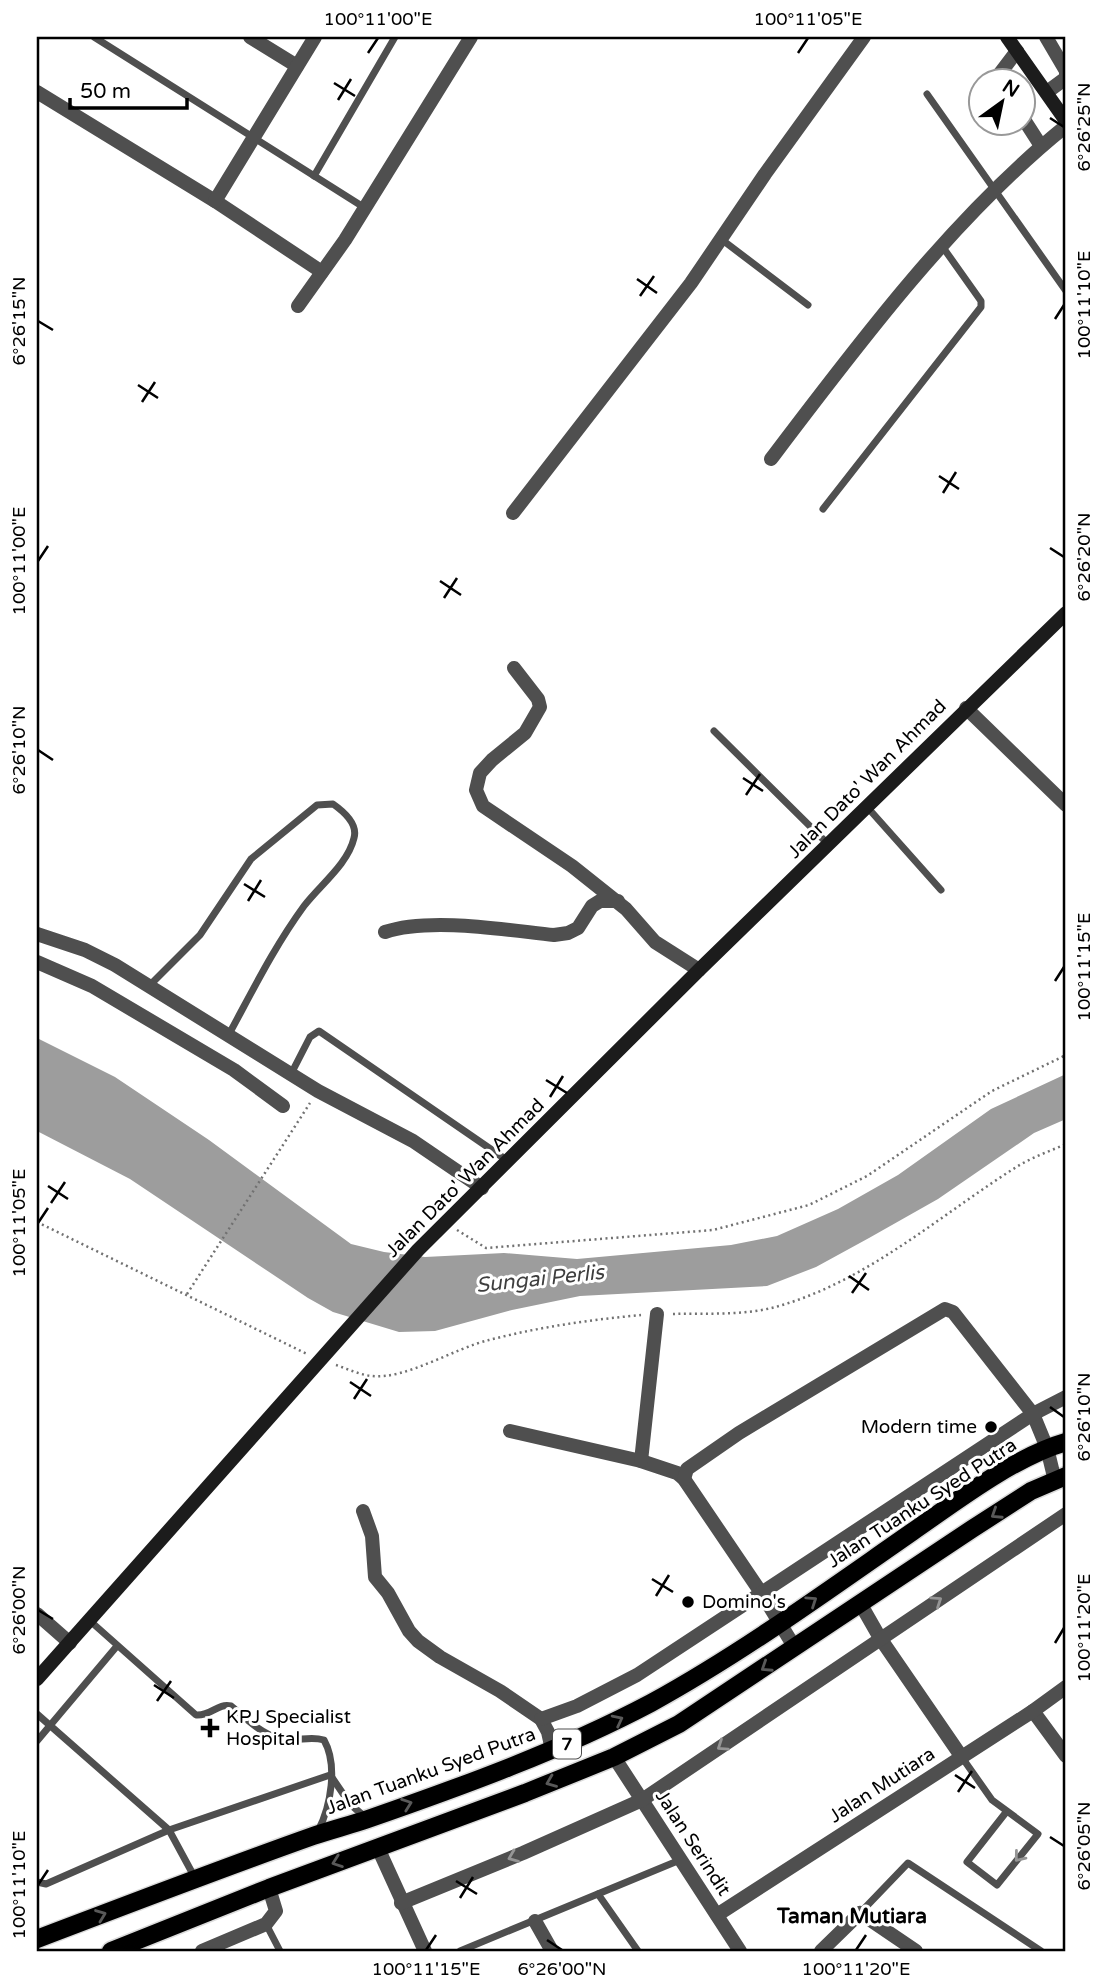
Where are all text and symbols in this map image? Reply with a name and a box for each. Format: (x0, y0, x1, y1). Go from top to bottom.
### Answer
text: 100°11'00"E (324, 8, 432, 30)
text: 100°11'05"E (754, 8, 862, 30)
scale bar (70, 66, 187, 110)
north arrow (967, 66, 1036, 136)
text: N (998, 75, 1023, 102)
text: 50 m (80, 79, 131, 104)
text: 6°26'25"N (1073, 83, 1095, 172)
text: 100°11'10"E (1073, 251, 1095, 359)
text: 6°26'15"N (8, 277, 30, 366)
text: 100°11'00"E (8, 507, 30, 615)
text: 6°26'20"N (1073, 513, 1095, 602)
street label: Jalan Dato' Wan Ahmad (783, 695, 951, 863)
text: 6°26'10"N (8, 706, 30, 795)
text: 100°11'15"E (1073, 913, 1095, 1021)
street label: Jalan Dato' Wan Ahmad (381, 1094, 549, 1262)
text: 100°11'05"E (8, 1169, 30, 1277)
water label: Sungai Perlis (475, 1260, 607, 1298)
text: 6°26'10"N (1073, 1373, 1095, 1462)
place label: Modern time (861, 1416, 977, 1438)
marker: Modern time (983, 1419, 999, 1435)
street label: Jalan Tuanku Syed Putra (823, 1434, 1021, 1572)
one-way arrow (990, 1505, 1003, 1518)
text: 6°26'00"N (8, 1566, 30, 1655)
text: 100°11'20"E (1073, 1574, 1095, 1682)
place label: Domino's (702, 1591, 786, 1613)
marker: Domino's (680, 1594, 696, 1610)
one-way arrow (929, 1596, 942, 1609)
one-way arrow (804, 1597, 817, 1609)
one-way arrow (760, 1659, 773, 1672)
place label: KPJ Specialist Hospital (226, 1706, 351, 1750)
one-way arrow (611, 1714, 623, 1728)
marker: KPJ Specialist Hospital (200, 1718, 220, 1738)
street label: Jalan Tuanku Syed Putra (323, 1723, 539, 1819)
road number: 7 (553, 1730, 581, 1758)
one-way arrow (717, 1738, 730, 1751)
street label: Jalan Mutiara (825, 1743, 939, 1827)
one-way arrow (545, 1774, 557, 1788)
street label: Jalan Serindit (651, 1786, 735, 1900)
one-way arrow (400, 1799, 412, 1813)
text: 6°26'05"N (1073, 1802, 1095, 1891)
text: 100°11'10"E (8, 1831, 30, 1939)
one-way arrow (507, 1849, 520, 1863)
one-way arrow (1015, 1849, 1027, 1862)
one-way arrow (332, 1854, 344, 1868)
district label: Taman Mutiara (776, 1904, 927, 1929)
one-way arrow (94, 1909, 106, 1923)
text: 100°11'15"E (372, 1958, 480, 1980)
text: 6°26'00"N (518, 1958, 607, 1980)
text: 100°11'20"E (802, 1958, 910, 1980)

